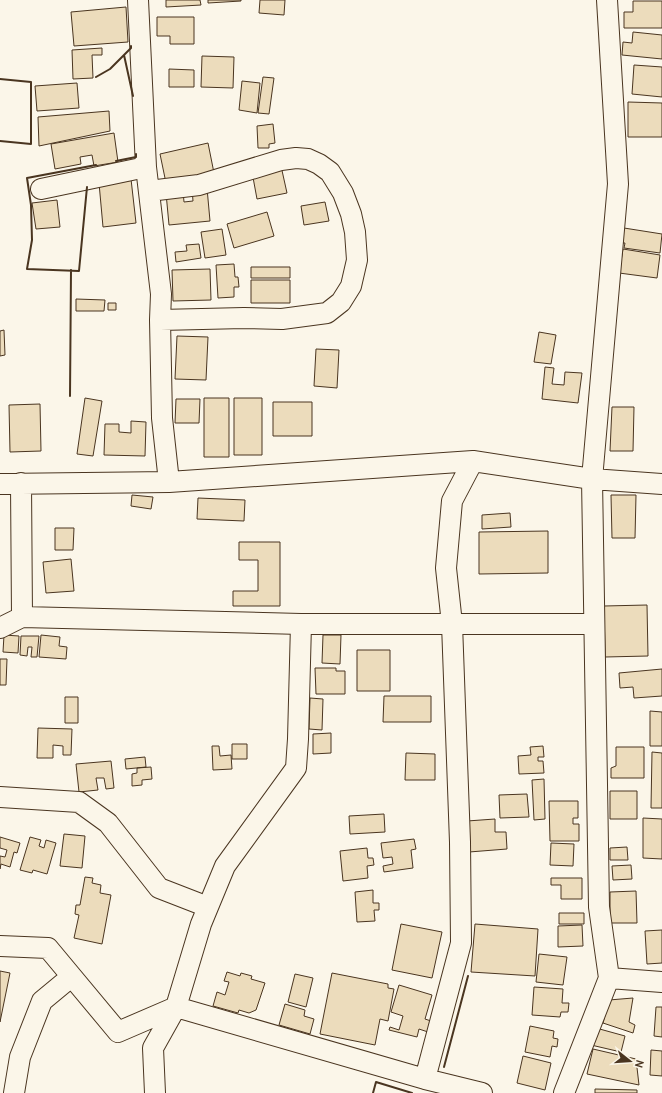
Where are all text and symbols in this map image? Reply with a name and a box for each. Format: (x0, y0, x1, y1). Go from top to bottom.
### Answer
north arrow (610, 1041, 650, 1081)
text: N (632, 1058, 647, 1069)

